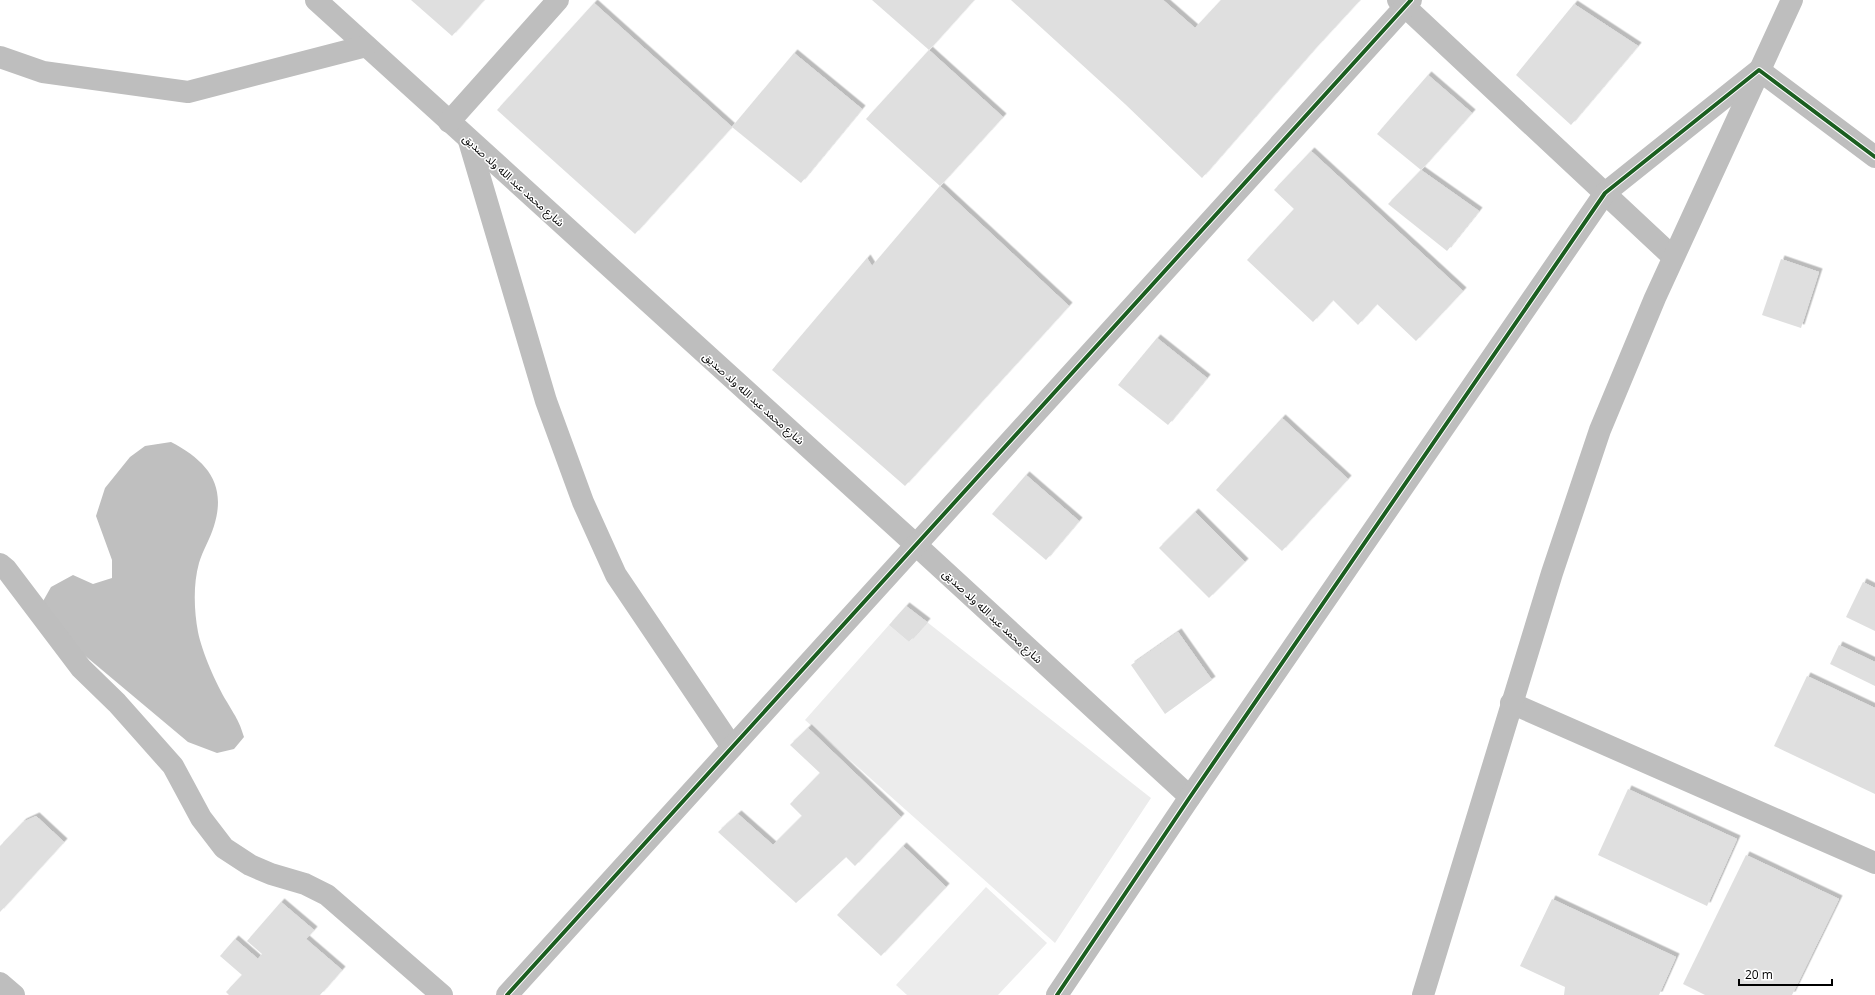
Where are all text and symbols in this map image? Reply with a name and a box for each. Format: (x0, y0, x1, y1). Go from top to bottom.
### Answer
street label: شارع محمد عبد الله ولد صديق (459, 130, 568, 231)
street label: شارع محمد عبد الله ولد صديق (699, 348, 808, 449)
street label: شارع محمد عبد الله ولد صديق (939, 566, 1047, 667)
scale bar (1739, 961, 1832, 987)
text: 20 m (1745, 966, 1773, 983)

